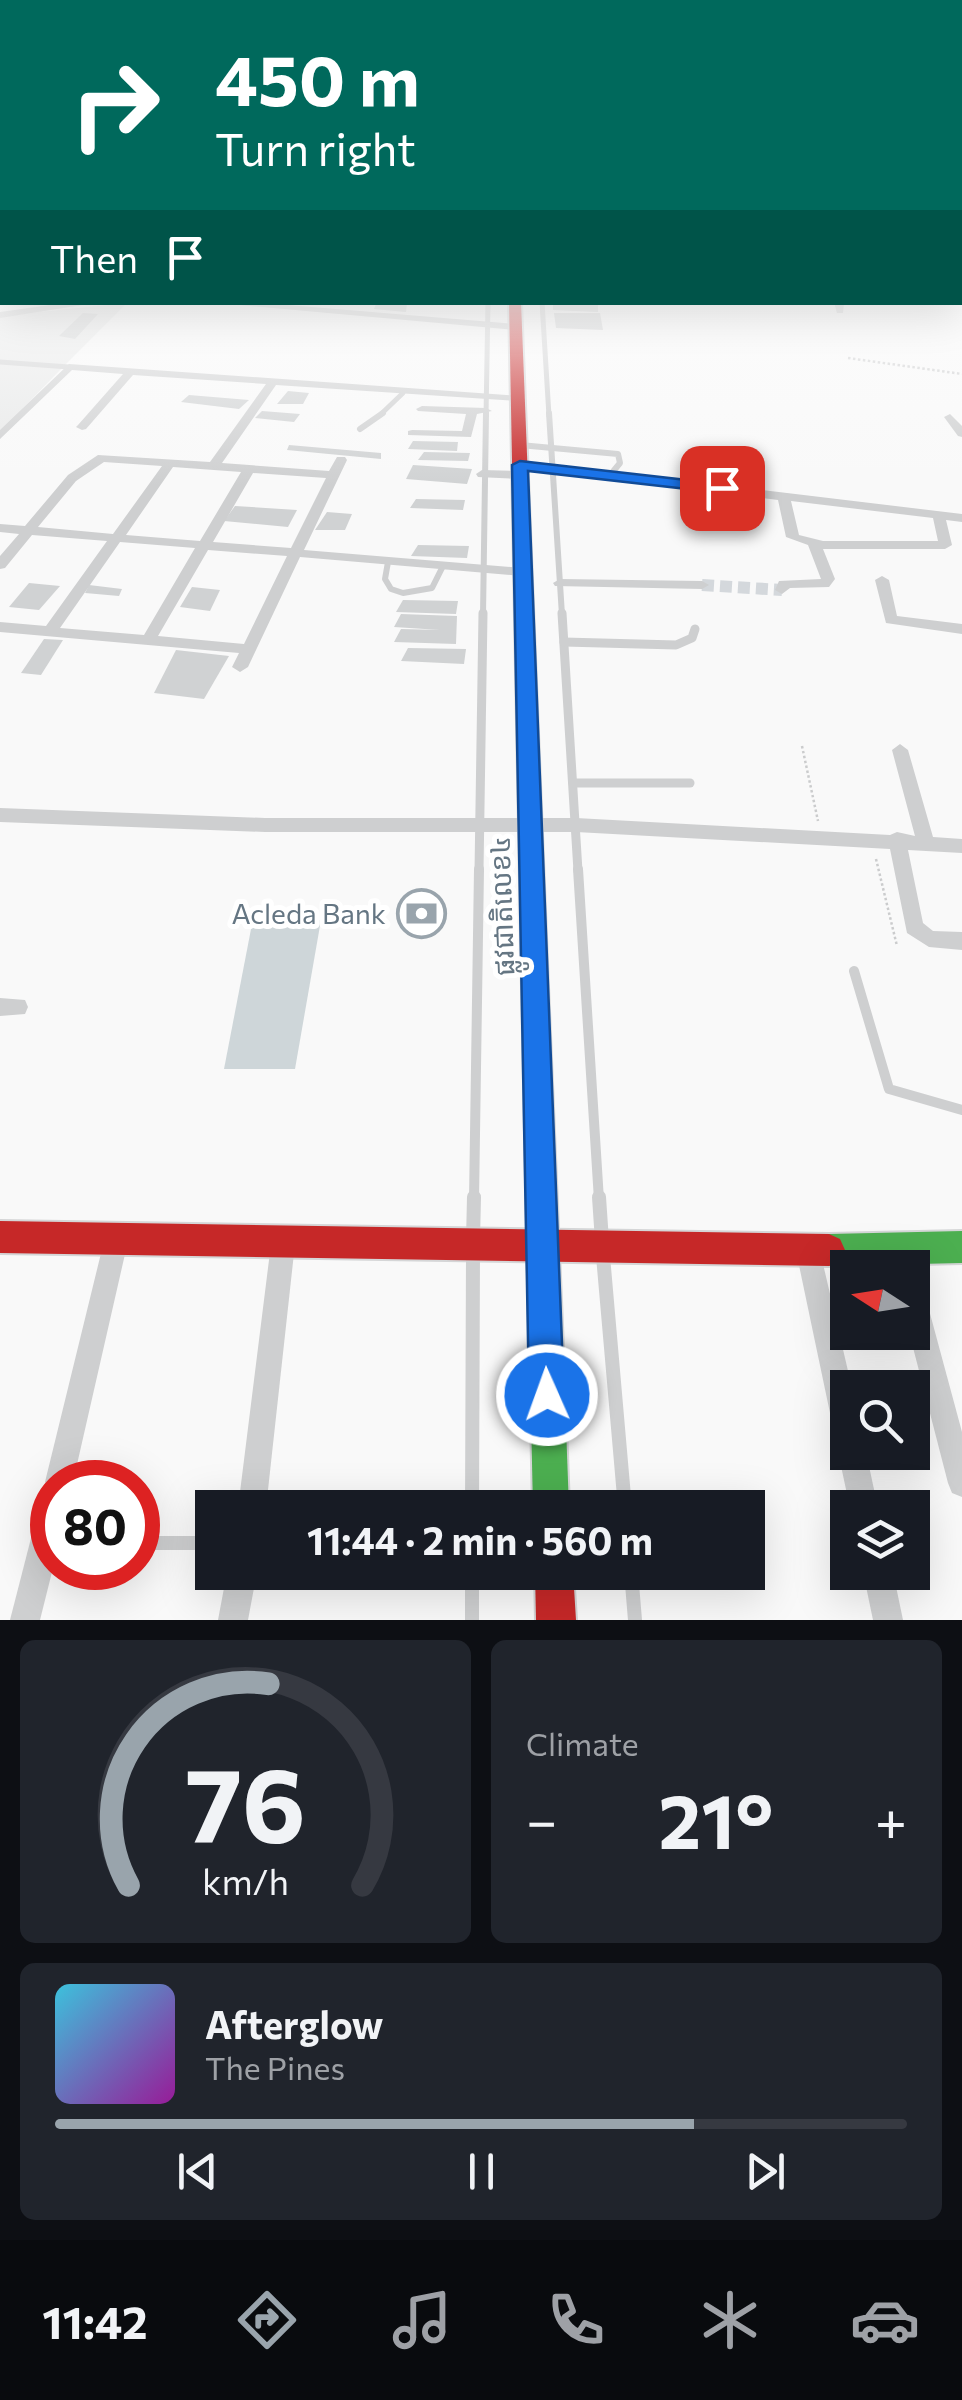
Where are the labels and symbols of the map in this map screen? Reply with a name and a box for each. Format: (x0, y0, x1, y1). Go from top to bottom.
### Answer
pin (680, 446, 765, 531)
street label: ផ្លូវជាតិលេខ៤ (482, 835, 530, 977)
bank icon: Acleda Bank (395, 888, 447, 940)
place label: Acleda Bank (231, 896, 386, 930)
north arrow (830, 1250, 930, 1350)
position arrow (495, 1343, 599, 1447)
speed limit sign: 80 (30, 1460, 160, 1590)

